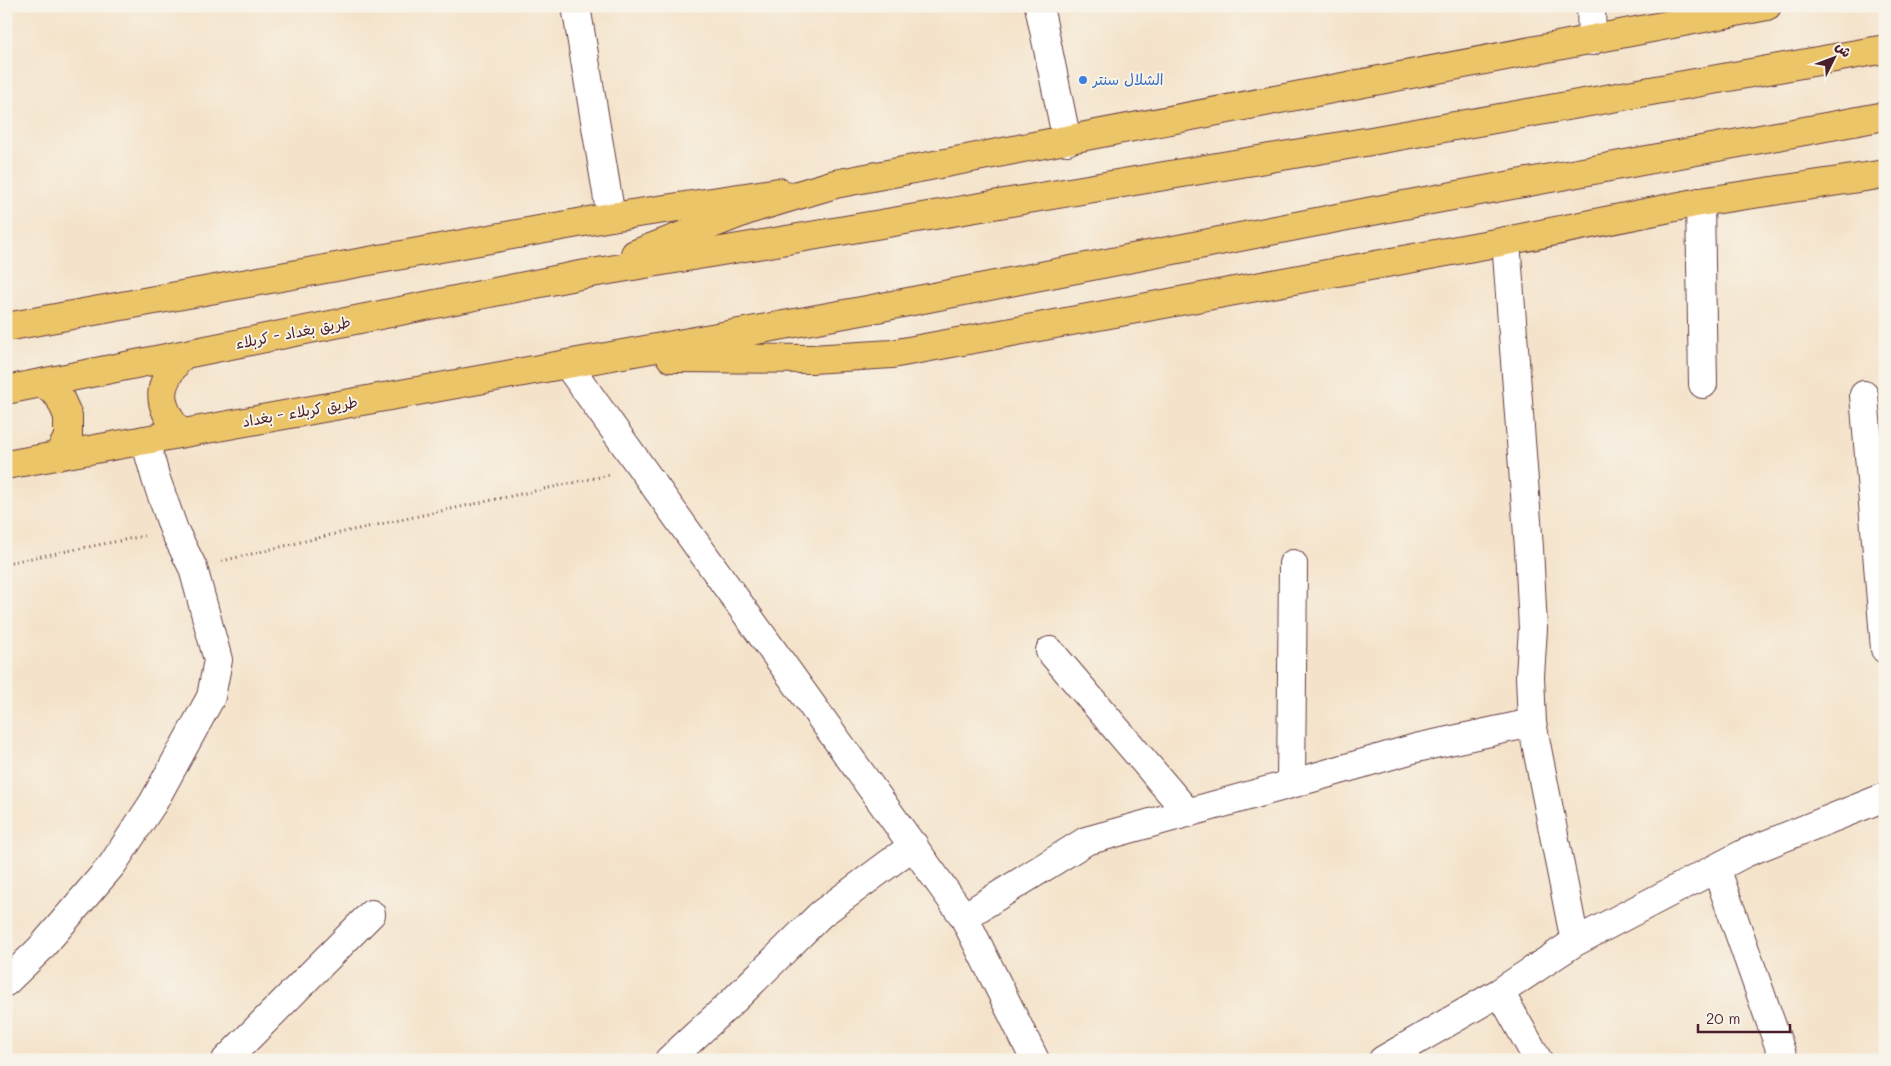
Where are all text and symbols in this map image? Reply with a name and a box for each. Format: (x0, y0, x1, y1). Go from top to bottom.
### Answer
north arrow (1808, 32, 1858, 82)
text: ش (1832, 37, 1856, 61)
place label: الشلال سنتر (1091, 69, 1164, 89)
marker: الشلال سنتر (1077, 74, 1089, 86)
street label: طريق بغداد - كربلاء (233, 311, 352, 353)
street label: طريق كربلاء - بغداد (240, 391, 359, 431)
scale bar (1698, 1001, 1791, 1033)
text: 20 m (1706, 1008, 1740, 1028)

